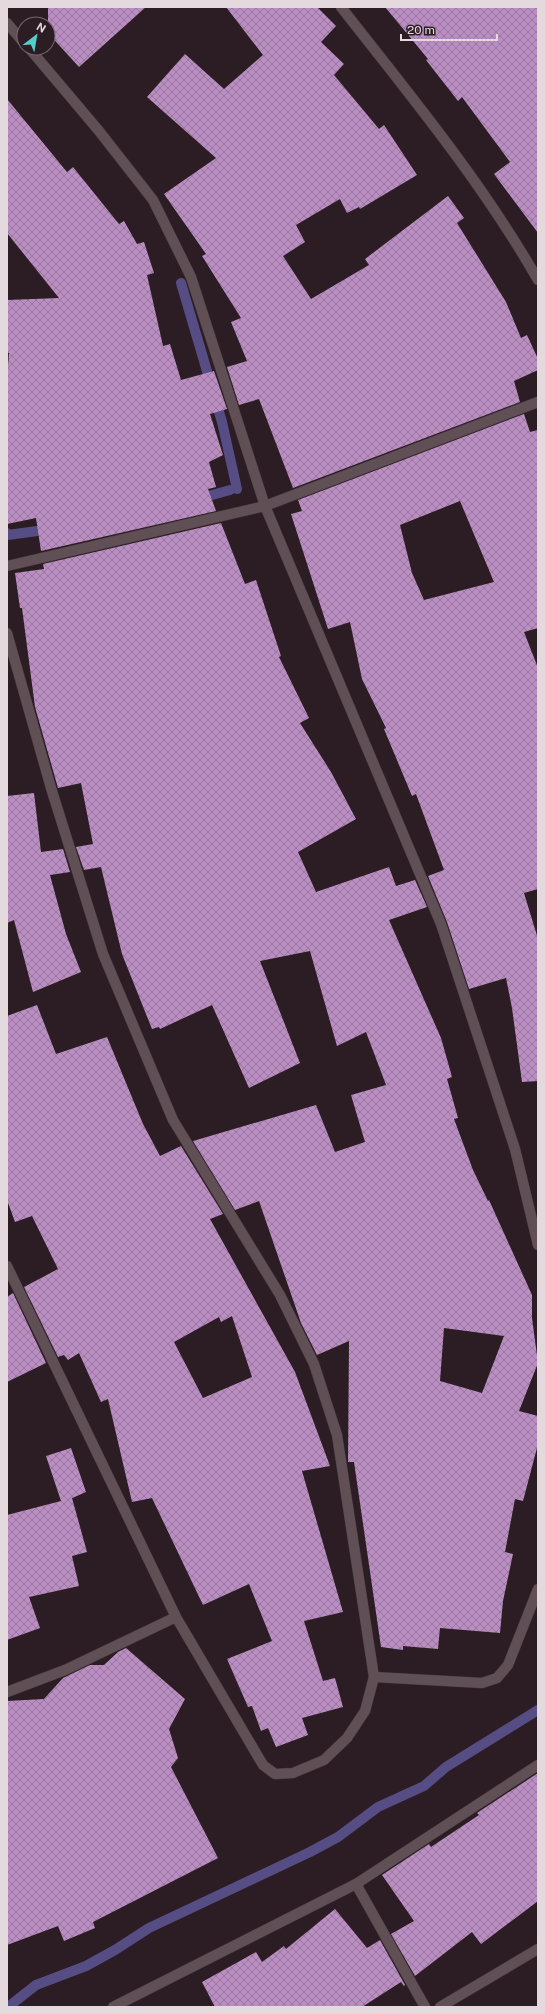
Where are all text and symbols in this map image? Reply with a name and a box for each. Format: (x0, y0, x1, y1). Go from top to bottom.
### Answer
north arrow (16, 16, 56, 56)
scale bar (401, 16, 497, 42)
text: N (34, 20, 48, 35)
text: 20 m (407, 23, 435, 37)

